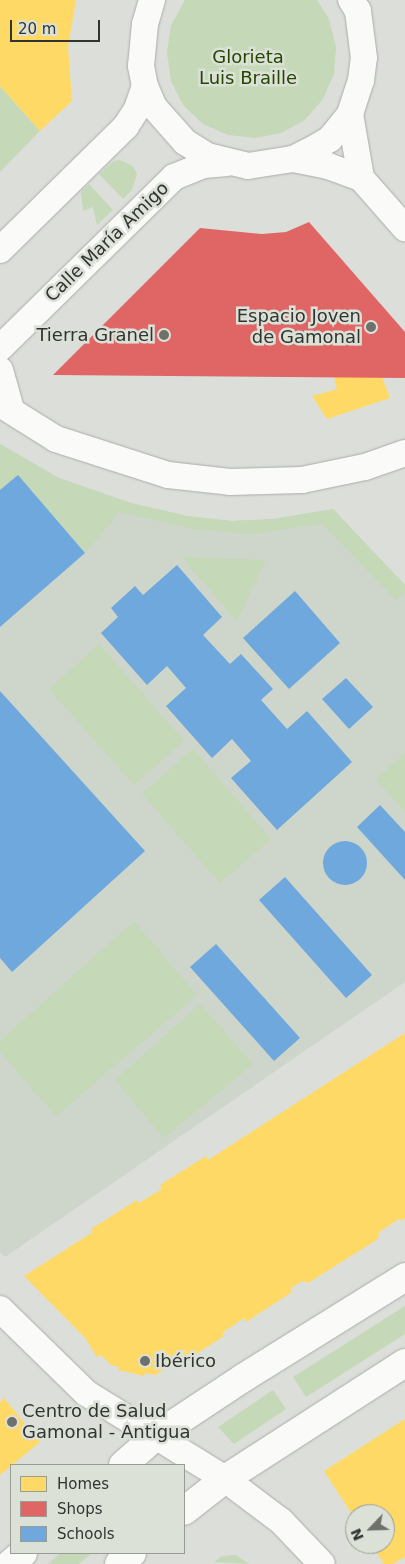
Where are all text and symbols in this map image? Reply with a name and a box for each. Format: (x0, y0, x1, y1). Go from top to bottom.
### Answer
scale bar (12, 10, 102, 42)
text: 20 m (18, 20, 56, 38)
park label: Glorieta Luis Braille (199, 47, 297, 90)
street label: Calle María Amigo (41, 177, 173, 307)
place label: Espacio Joven de Gamonal (237, 306, 361, 348)
marker: Espacio Joven de Gamonal (365, 321, 377, 333)
place label: Tierra Granel (36, 324, 154, 346)
marker: Tierra Granel (158, 329, 170, 341)
place label: Ibérico (155, 1350, 216, 1372)
marker: Ibérico (139, 1355, 151, 1367)
place label: Centro de Salud Gamonal - Antigua (22, 1401, 191, 1444)
marker: Centro de Salud Gamonal - Antigua (6, 1416, 18, 1428)
legend (10, 1464, 185, 1554)
text: Homes (57, 1475, 109, 1493)
text: Shops (57, 1500, 103, 1518)
north arrow (345, 1504, 395, 1554)
text: Schools (57, 1525, 115, 1543)
text: N (348, 1526, 367, 1543)

